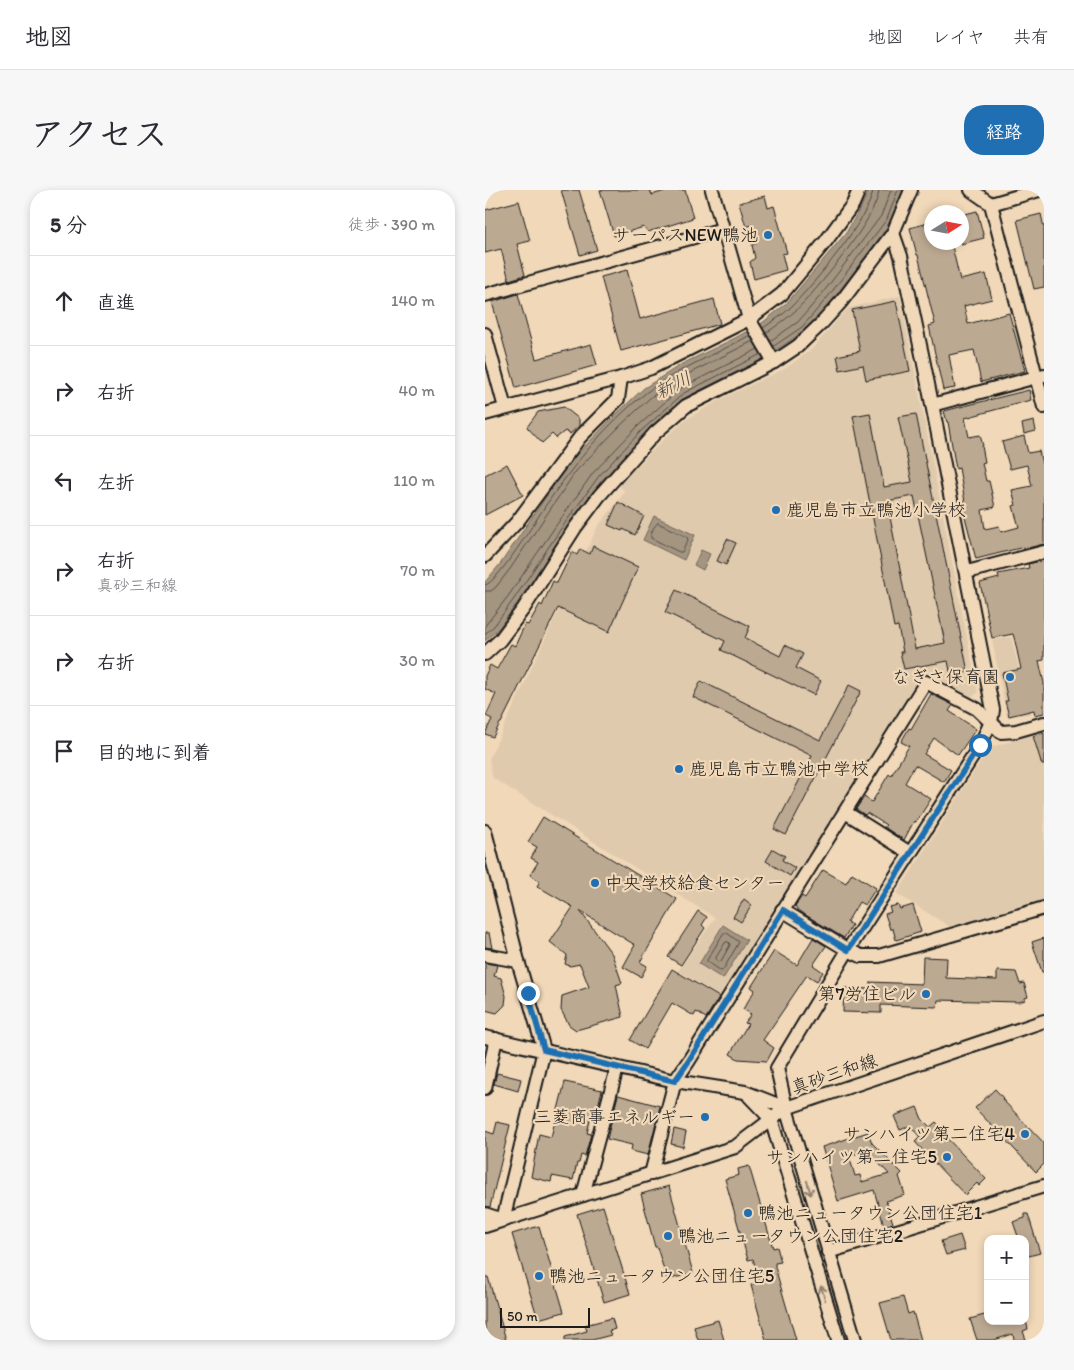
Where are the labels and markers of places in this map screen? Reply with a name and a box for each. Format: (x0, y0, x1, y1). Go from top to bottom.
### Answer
place label: サーパスNEW鴨池 (613, 224, 758, 246)
marker: サーパスNEW鴨池 (762, 229, 774, 241)
place label: 鹿児島市立鴨池小学校 (786, 499, 966, 521)
marker: 鹿児島市立鴨池小学校 (770, 504, 782, 516)
place label: なぎさ保育園 (892, 666, 1000, 688)
marker: なぎさ保育園 (1004, 671, 1016, 683)
place label: 鹿児島市立鴨池中学校 (689, 758, 869, 780)
marker: 鹿児島市立鴨池中学校 (673, 763, 685, 775)
place label: 中央学校給食センター (605, 872, 784, 894)
marker: 中央学校給食センター (589, 877, 601, 889)
place label: 第7労住ビル (817, 983, 916, 1005)
marker: 第7労住ビル (920, 988, 932, 1000)
place label: 三菱商事エネルギー (534, 1106, 695, 1128)
marker: 三菱商事エネルギー (699, 1111, 711, 1123)
place label: サンハイツ第二住宅4 (843, 1123, 1015, 1145)
marker: サンハイツ第二住宅4 (1019, 1128, 1031, 1140)
place label: サンハイツ第二住宅5 (766, 1146, 937, 1168)
marker: サンハイツ第二住宅5 (941, 1151, 953, 1163)
place label: 鴨池ニュータウン公団住宅1 (758, 1202, 982, 1224)
marker: 鴨池ニュータウン公団住宅1 (742, 1207, 754, 1219)
place label: 鴨池ニュータウン公団住宅2 (678, 1225, 904, 1247)
marker: 鴨池ニュータウン公団住宅2 (662, 1230, 674, 1242)
place label: 鴨池ニュータウン公団住宅5 (549, 1265, 774, 1287)
marker: 鴨池ニュータウン公団住宅5 (533, 1270, 545, 1282)

